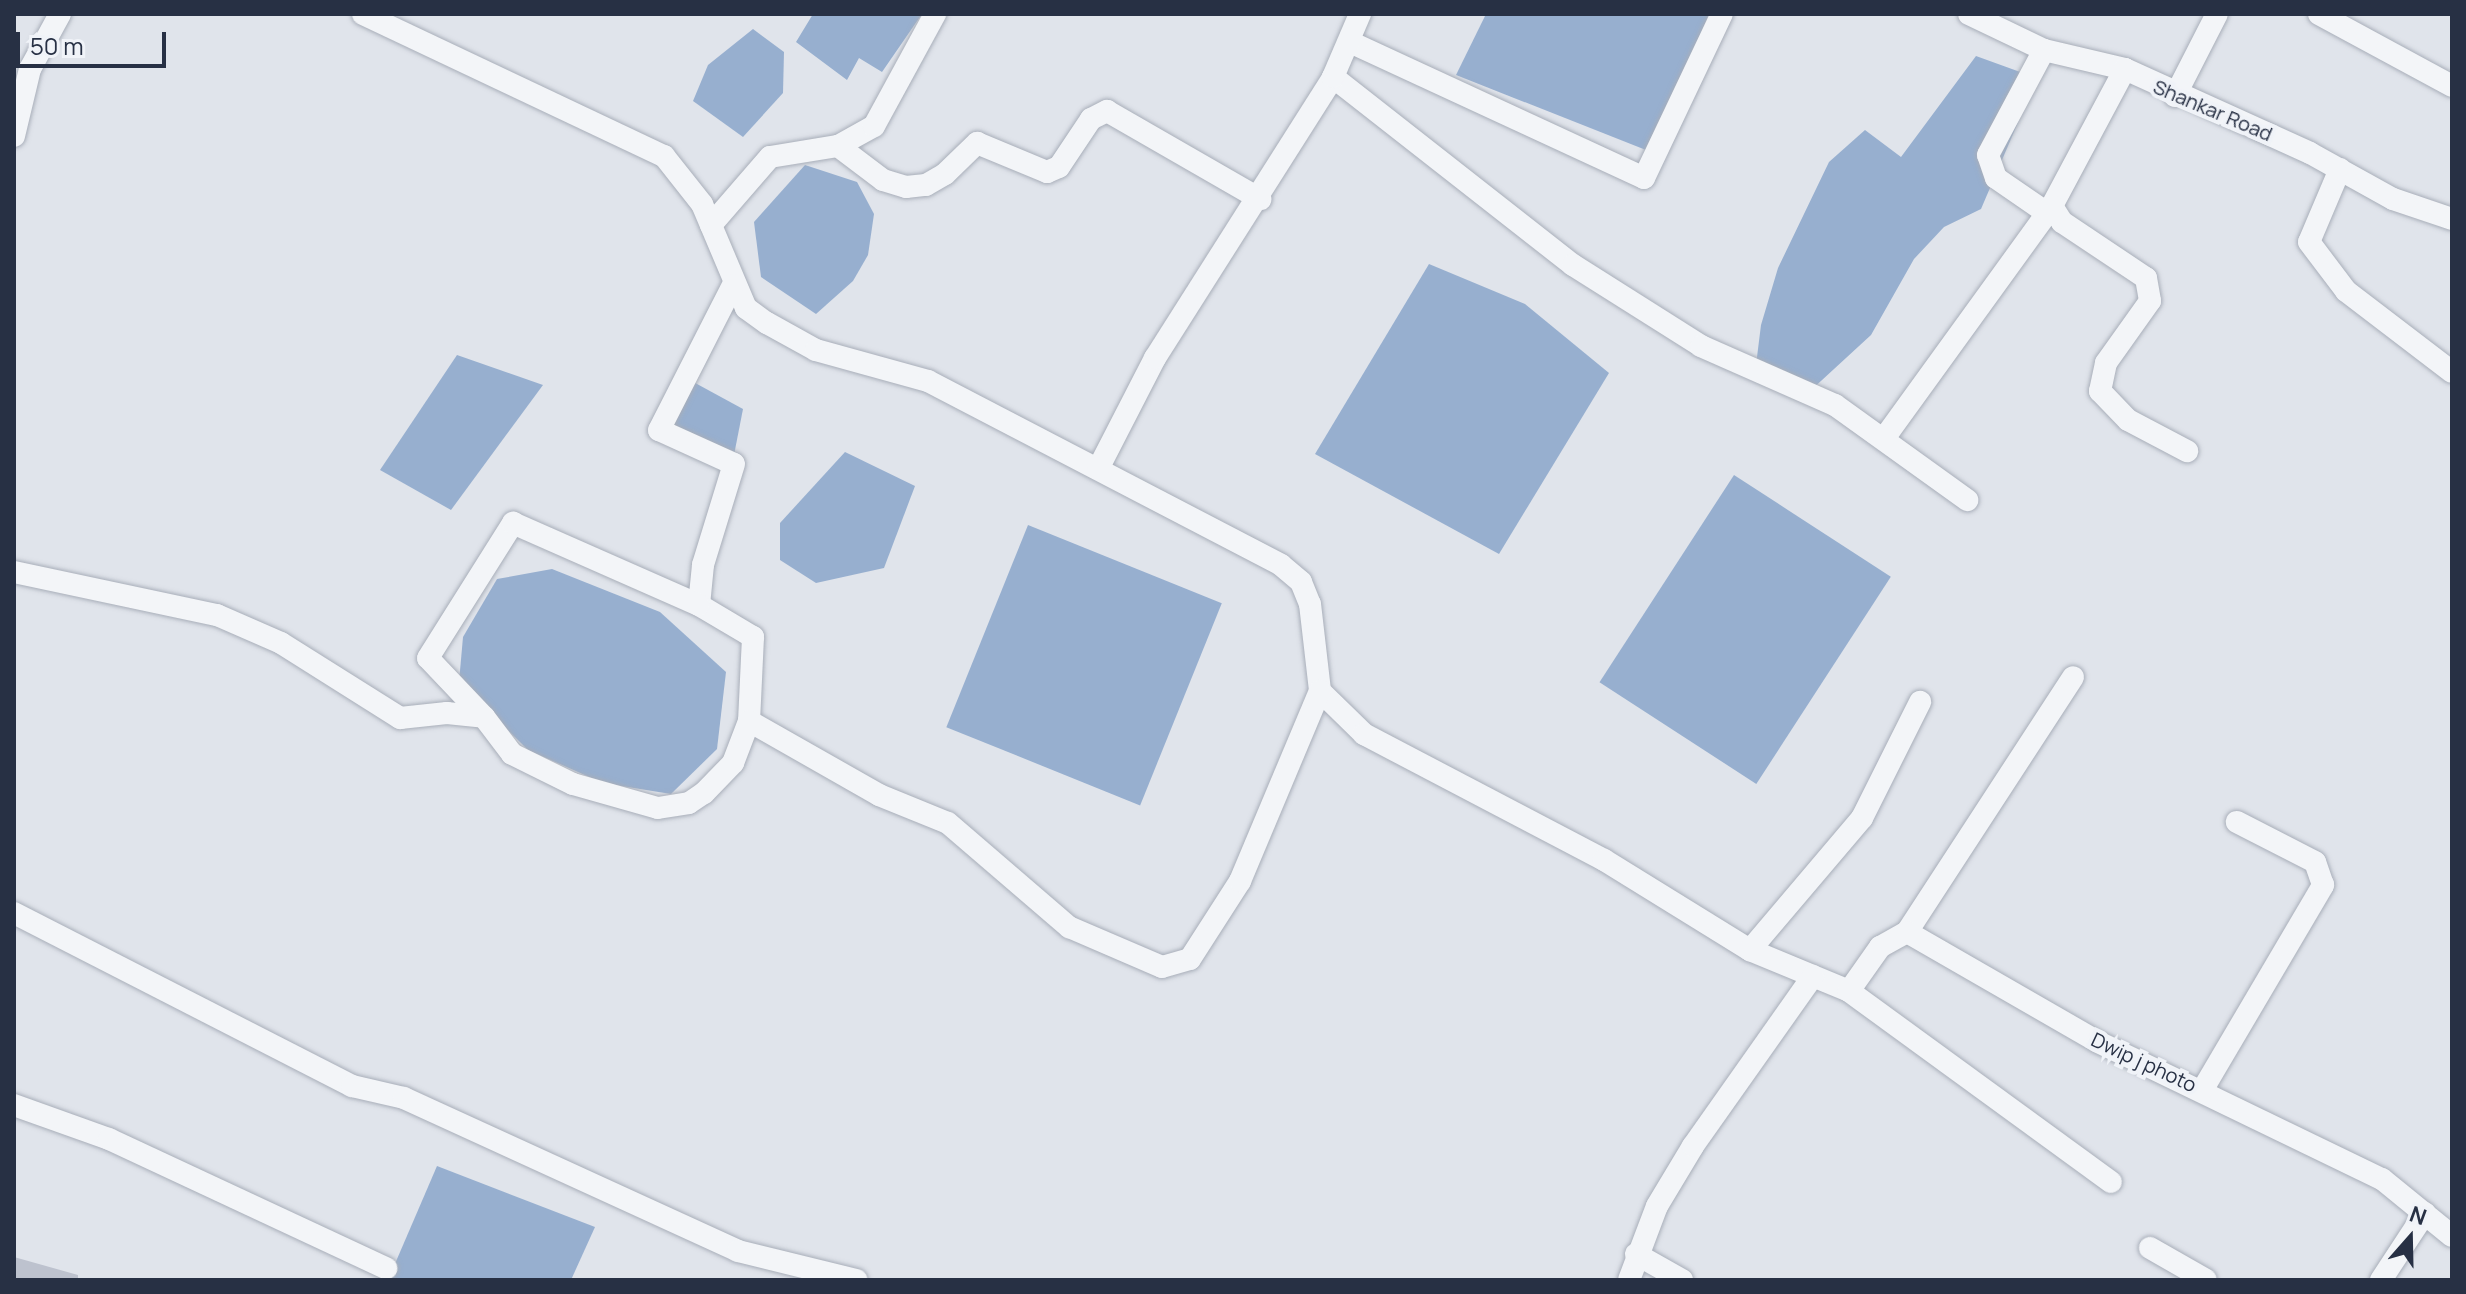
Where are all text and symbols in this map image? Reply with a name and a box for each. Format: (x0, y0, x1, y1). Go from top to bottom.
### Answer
scale bar (20, 16, 170, 66)
text: 50 m (30, 29, 84, 62)
street label: Shankar Road (2150, 74, 2276, 146)
street label: Dwip j photo (2088, 1027, 2200, 1097)
north arrow (2370, 1198, 2450, 1278)
text: N (2406, 1199, 2431, 1232)

